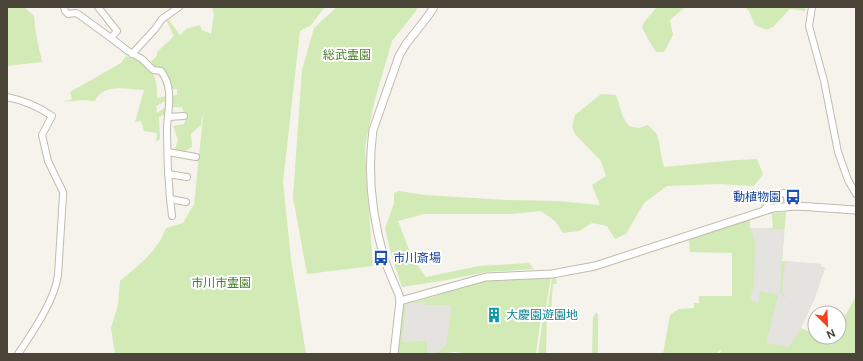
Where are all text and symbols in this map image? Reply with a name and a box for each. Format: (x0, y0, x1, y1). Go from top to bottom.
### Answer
park label: 総武霊園 (323, 47, 371, 63)
bus stop icon: 動植物園 (784, 188, 802, 206)
place label: 動植物園 (733, 189, 781, 205)
bus stop icon: 市川斎場 (372, 249, 390, 267)
place label: 市川斎場 (393, 250, 441, 266)
park label: 市川市霊園 (191, 275, 251, 291)
north arrow (807, 305, 847, 345)
building icon: 大慶園遊園地 (485, 306, 503, 324)
place label: 大慶園遊園地 (506, 307, 578, 323)
text: N (825, 326, 838, 342)

